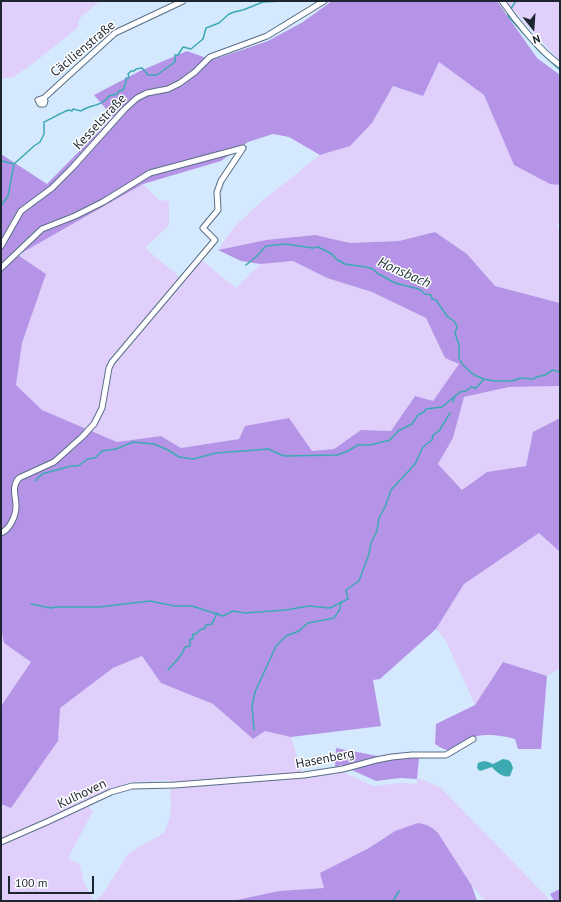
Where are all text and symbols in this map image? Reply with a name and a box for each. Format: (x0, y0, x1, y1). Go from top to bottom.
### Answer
north arrow (513, 8, 553, 48)
street label: Cäcilienstraße (48, 18, 118, 80)
text: N (531, 32, 542, 47)
street label: Kesselstraße (70, 91, 130, 153)
water label: Honsbach (375, 254, 433, 292)
street label: Hasenberg (294, 746, 356, 772)
street label: Kulhoven (55, 776, 109, 812)
scale bar (10, 868, 96, 894)
text: 100 m (15, 875, 48, 890)

